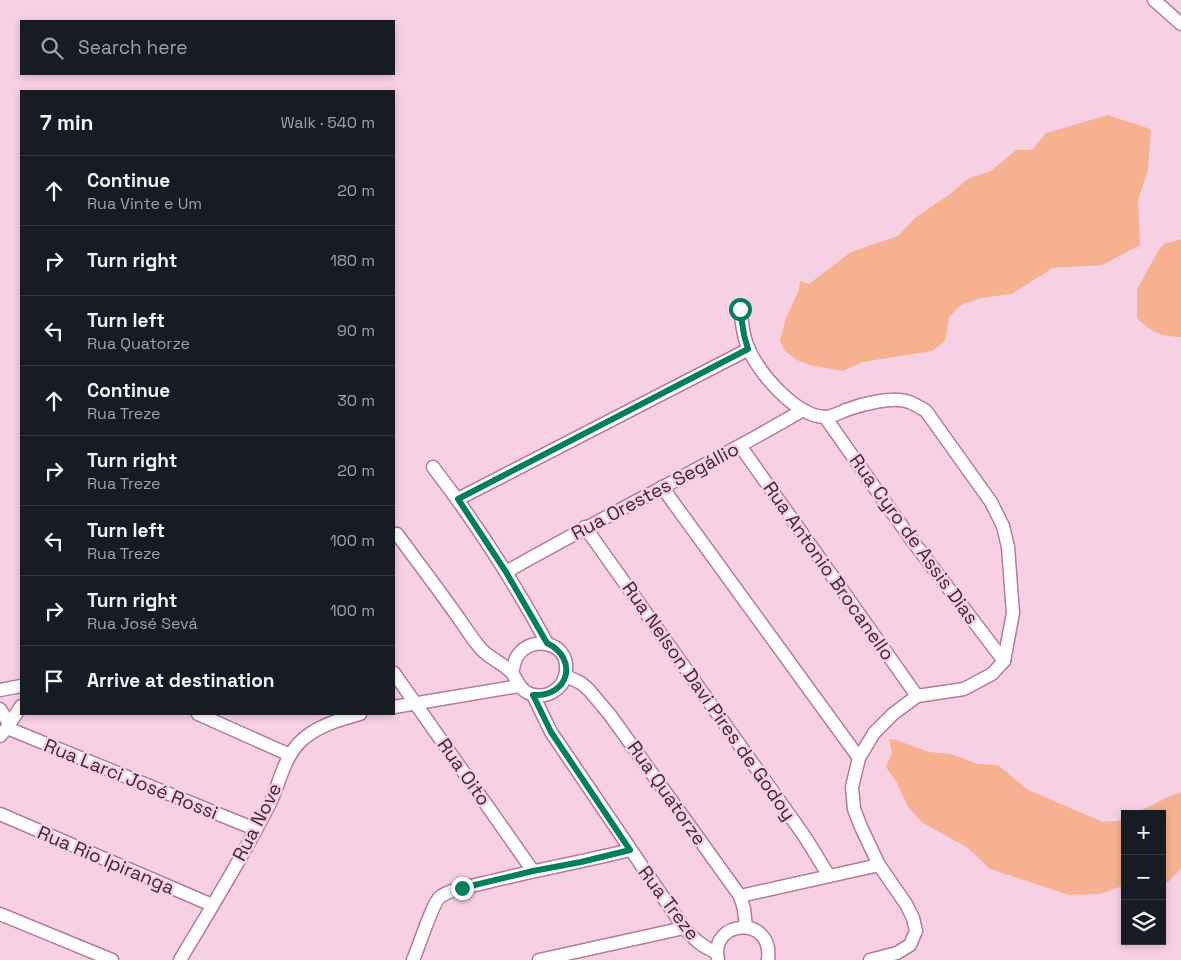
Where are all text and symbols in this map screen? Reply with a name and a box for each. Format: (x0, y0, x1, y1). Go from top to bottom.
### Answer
search box (20, 20, 395, 75)
icon: search (38, 34, 66, 62)
text: Search here (78, 35, 188, 60)
text: 7 min (40, 109, 93, 136)
text: Walk · 540 m (281, 112, 375, 133)
text: Continue (87, 168, 170, 193)
icon: ahead (40, 177, 68, 205)
text: 20 m (337, 180, 375, 201)
text: Rua Vinte e Um (87, 193, 202, 214)
icon: right (40, 247, 68, 275)
text: Turn right (87, 248, 177, 273)
text: 180 m (330, 250, 375, 271)
route start (729, 298, 752, 321)
text: Turn left (87, 308, 165, 333)
icon: left (40, 317, 68, 345)
text: 90 m (337, 320, 375, 341)
text: Rua Quatorze (87, 333, 190, 354)
text: Continue (87, 378, 170, 403)
icon: ahead (40, 387, 68, 415)
text: 30 m (337, 390, 375, 411)
text: Rua Treze (87, 403, 160, 424)
street label: Rua Orestes Segállio (567, 436, 743, 546)
text: Turn right (87, 448, 177, 473)
street label: Rua Cyro de Assis Dias (844, 449, 984, 629)
icon: right (40, 457, 68, 485)
text: 20 m (337, 460, 375, 481)
text: Rua Treze (87, 473, 160, 494)
street label: Rua Antonio Brocanello (758, 477, 900, 665)
text: Turn left (87, 518, 165, 543)
icon: left (40, 527, 68, 555)
text: 100 m (330, 530, 375, 551)
text: Rua Treze (87, 543, 160, 564)
street label: Rua Nelson Davi Pires de Godoy (617, 577, 801, 825)
text: Turn right (87, 588, 177, 613)
icon: right (40, 597, 68, 625)
text: 100 m (330, 600, 375, 621)
text: Rua José Sevá (87, 613, 198, 634)
icon: arrive (40, 667, 68, 695)
text: Arrive at destination (87, 668, 275, 693)
street label: Rua Larci José Rossi (40, 733, 222, 825)
street label: Rua Oito (432, 733, 496, 811)
street label: Rua Quatorze (622, 736, 712, 850)
street label: Rua Nove (227, 779, 287, 865)
map controls (1121, 810, 1166, 945)
button: + (1121, 810, 1166, 855)
street label: Rua Rio Ipiranga (34, 820, 178, 900)
button: − (1121, 855, 1166, 900)
street label: Rua Treze (633, 861, 705, 945)
route end (451, 877, 474, 900)
button: layers (1121, 900, 1166, 945)

